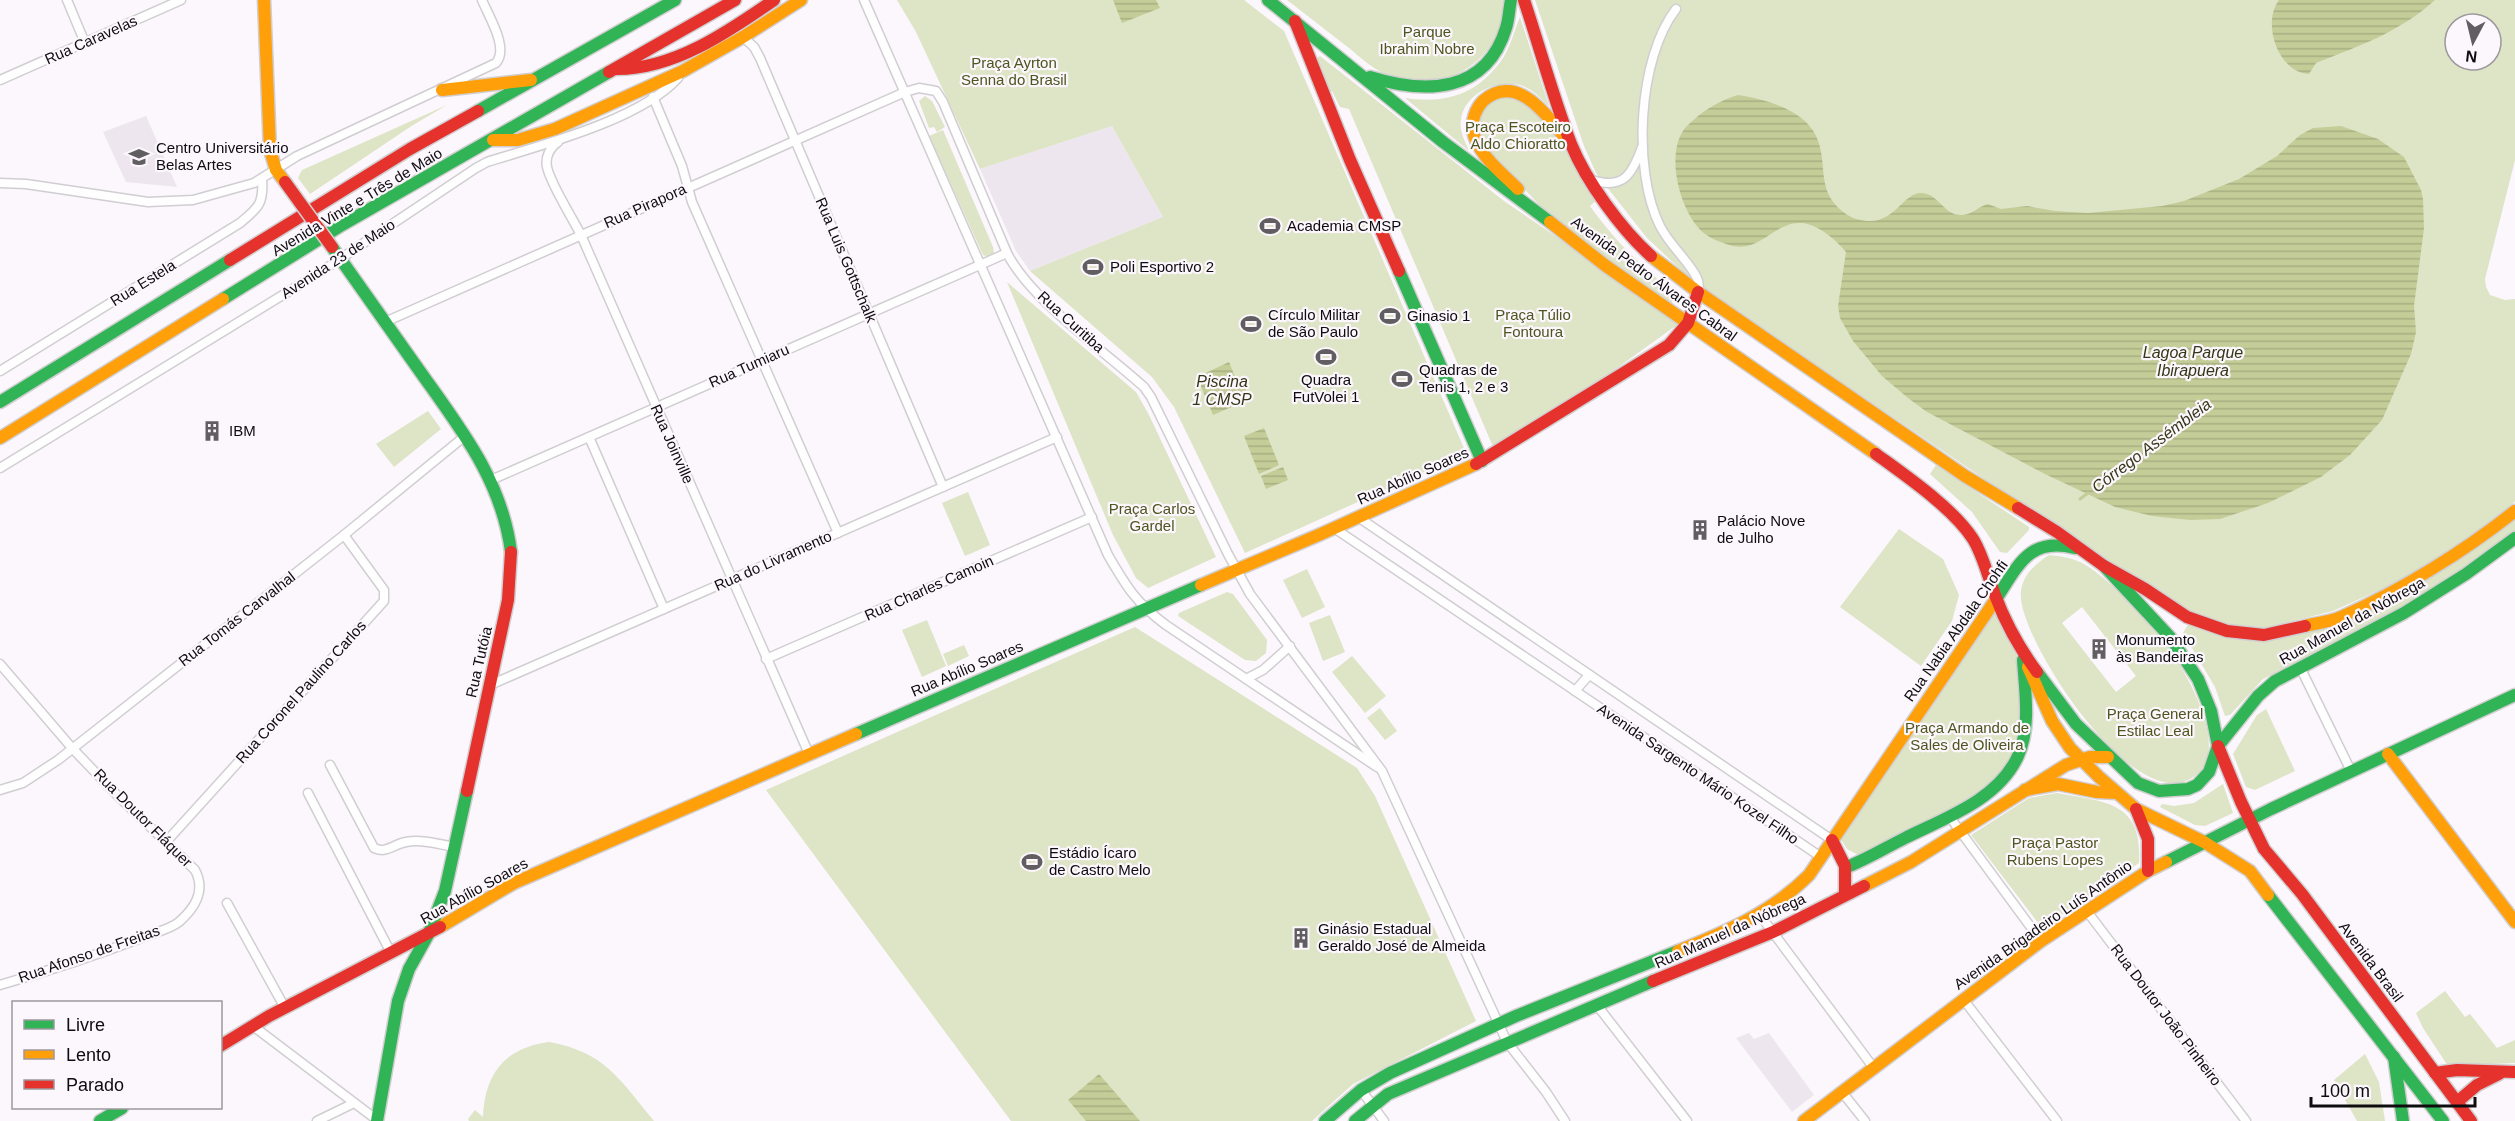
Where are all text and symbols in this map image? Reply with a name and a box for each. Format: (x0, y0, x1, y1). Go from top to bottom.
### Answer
street label: Rua Caravelas (42, 12, 140, 67)
north arrow (2443, 12, 2503, 72)
park label: Parque Ibrahim Nobre (1379, 23, 1475, 57)
text: N (2464, 47, 2478, 66)
park label: Praça Ayrton Senna do Brasil (961, 54, 1067, 88)
park label: Praça Escoteiro Aldo Chioratto (1465, 118, 1571, 152)
place label: Centro Universitário Belas Artes (156, 139, 289, 173)
street label: Avenida Vinte e Três de Maio (269, 144, 445, 259)
school or university icon: Centro Universitário Belas Artes (127, 145, 151, 169)
street label: Rua Pirapora (601, 180, 689, 231)
street label: Rua Luis Gottschalk (812, 195, 881, 325)
street label: Avenida Pedro Álvares Cabral (1568, 213, 1740, 344)
sports icon: Academia CMSP (1258, 214, 1282, 238)
street label: Avenida 23 de Maio (278, 215, 398, 302)
place label: Academia CMSP (1287, 217, 1401, 234)
sports icon: Poli Esportivo 2 (1081, 255, 1105, 279)
street label: Rua Estela (107, 256, 179, 309)
place label: Poli Esportivo 2 (1110, 258, 1214, 275)
street label: Rua Curitiba (1035, 287, 1108, 356)
sports icon: Ginasio 1 (1378, 304, 1402, 328)
place label: Círculo Militar de São Paulo (1268, 306, 1360, 340)
park label: Praça Túlio Fontoura (1495, 306, 1571, 340)
place label: Ginasio 1 (1407, 307, 1470, 324)
sports icon: Círculo Militar de São Paulo (1239, 312, 1263, 336)
street label: Rua Tumiaru (706, 340, 791, 391)
water label: Lagoa Parque Ibirapuera (2143, 344, 2243, 379)
sports icon: Quadra FutVolei 1 (1314, 345, 1338, 369)
place label: Quadras de Tenis 1, 2 e 3 (1419, 361, 1508, 395)
sports icon: Quadras de Tenis 1, 2 e 3 (1390, 367, 1414, 391)
place label: Quadra FutVolei 1 (1293, 371, 1359, 405)
water label: Piscina 1 CMSP (1192, 373, 1252, 408)
water label: Córrego Assémbleia (2089, 395, 2214, 496)
street label: Rua Joinville (647, 401, 698, 486)
building icon: IBM (200, 419, 224, 443)
place label: IBM (229, 422, 256, 439)
street label: Rua Abílio Soares (1354, 443, 1471, 508)
park label: Praça Carlos Gardel (1109, 500, 1195, 534)
place label: Palácio Nove de Julho (1717, 512, 1805, 546)
building icon: Palácio Nove de Julho (1688, 518, 1712, 542)
street label: Rua do Livramento (711, 527, 834, 594)
street label: Rua Charles Camoin (862, 551, 996, 624)
street label: Rua Nabia Abdala Chohfi (1900, 557, 2011, 705)
street label: Rua Tomás Carvalhal (175, 568, 298, 669)
street label: Rua Manuel da Nóbrega (2276, 573, 2428, 668)
street label: Rua Coronel Paulino Carlos (232, 617, 369, 766)
street label: Rua Tutóia (462, 624, 495, 699)
place label: Monumento às Bandeiras (2116, 631, 2204, 665)
street label: Rua Abílio Soares (908, 637, 1025, 700)
building icon: Monumento às Bandeiras (2087, 637, 2111, 661)
street label: Avenida Sargento Mário Kozel Filho (1594, 700, 1802, 847)
park label: Praça General Estilac Leal (2107, 705, 2203, 739)
park label: Praça Armando de Sales de Oliveira (1905, 719, 2029, 753)
street label: Rua Doutor Fláquer (91, 765, 196, 870)
park label: Praça Pastor Rubens Lopes (2007, 834, 2103, 868)
place label: Estádio Ícaro de Castro Melo (1049, 844, 1151, 878)
sports icon: Estádio Ícaro de Castro Melo (1020, 850, 1044, 874)
street label: Rua Abílio Soares (417, 854, 530, 927)
street label: Avenida Brigadeiro Luís Antônio (1951, 856, 2135, 993)
street label: Rua Manuel da Nóbrega (1652, 889, 1809, 972)
street label: Avenida Brasil (2336, 918, 2407, 1005)
place label: Ginásio Estadual Geraldo José de Almeida (1318, 920, 1486, 954)
street label: Rua Afonso de Freitas (16, 921, 162, 986)
building icon: Ginásio Estadual Geraldo José de Almeida (1289, 926, 1313, 950)
street label: Rua Doutor João Pinheiro (2108, 941, 2225, 1089)
legend (12, 1001, 222, 1109)
text: Livre (66, 1015, 105, 1035)
text: Lento (66, 1045, 111, 1065)
scale bar (2311, 1070, 2474, 1108)
text: Parado (66, 1075, 124, 1095)
text: 100 m (2320, 1081, 2370, 1101)

